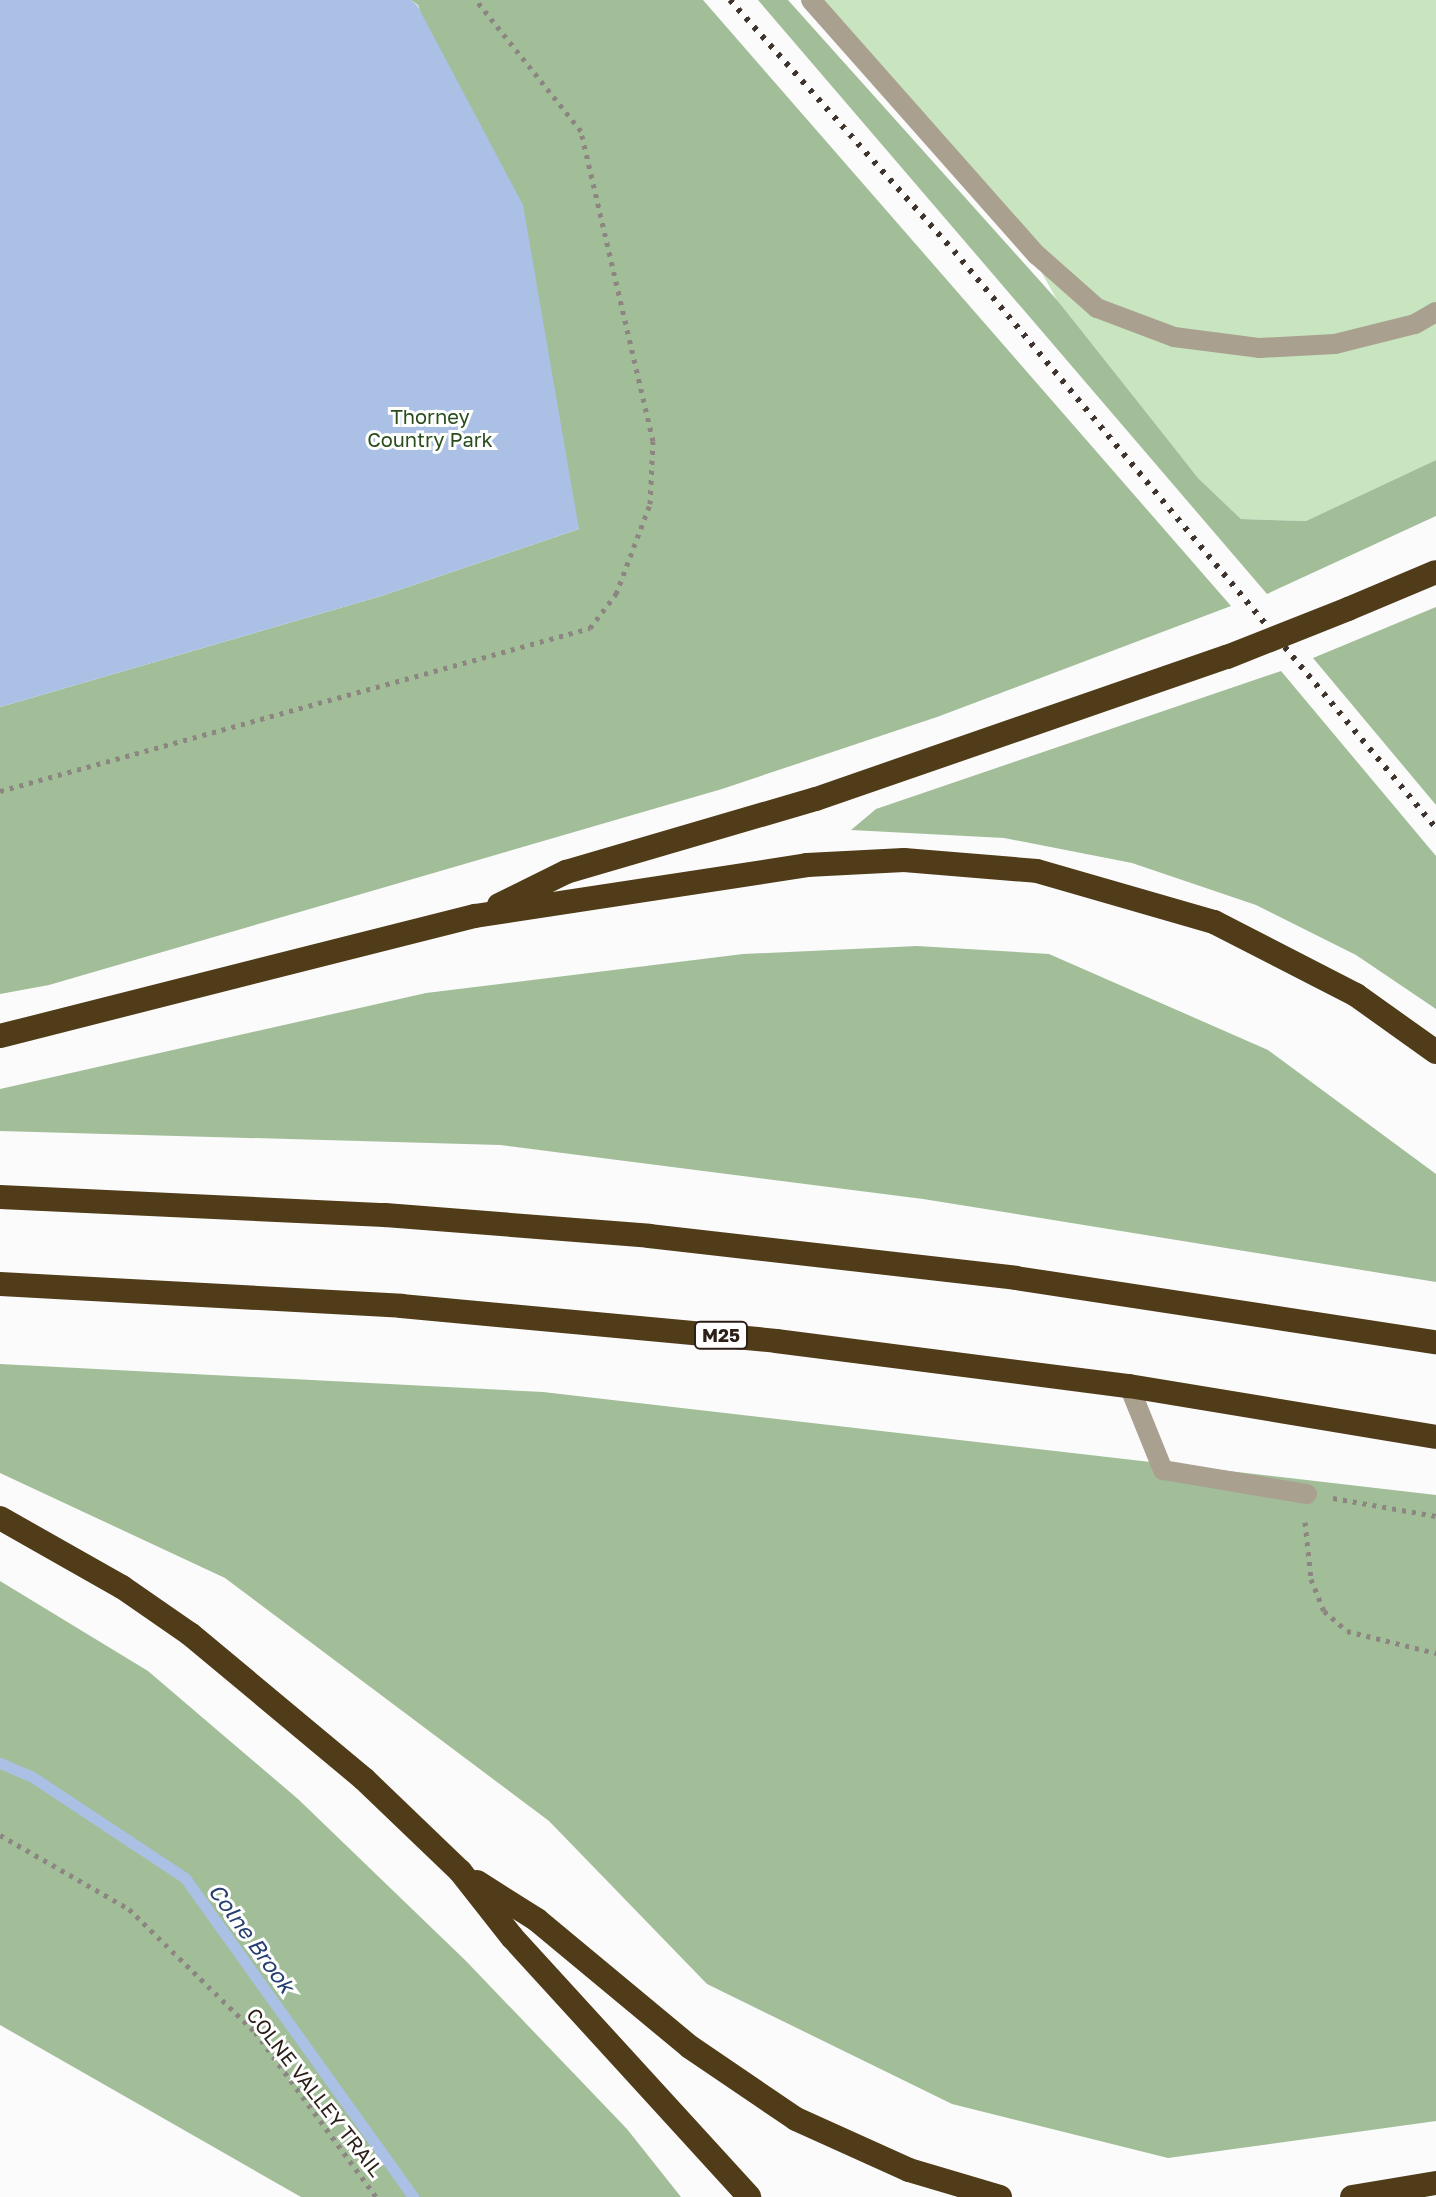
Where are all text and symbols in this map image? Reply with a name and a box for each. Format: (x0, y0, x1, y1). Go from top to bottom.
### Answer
park label: Thorney Country Park (367, 404, 493, 451)
road number: M25 (693, 1321, 749, 1349)
water label: Colne Brook (203, 1878, 301, 1998)
street label: COLNE VALLEY TRAIL (242, 2003, 388, 2181)

